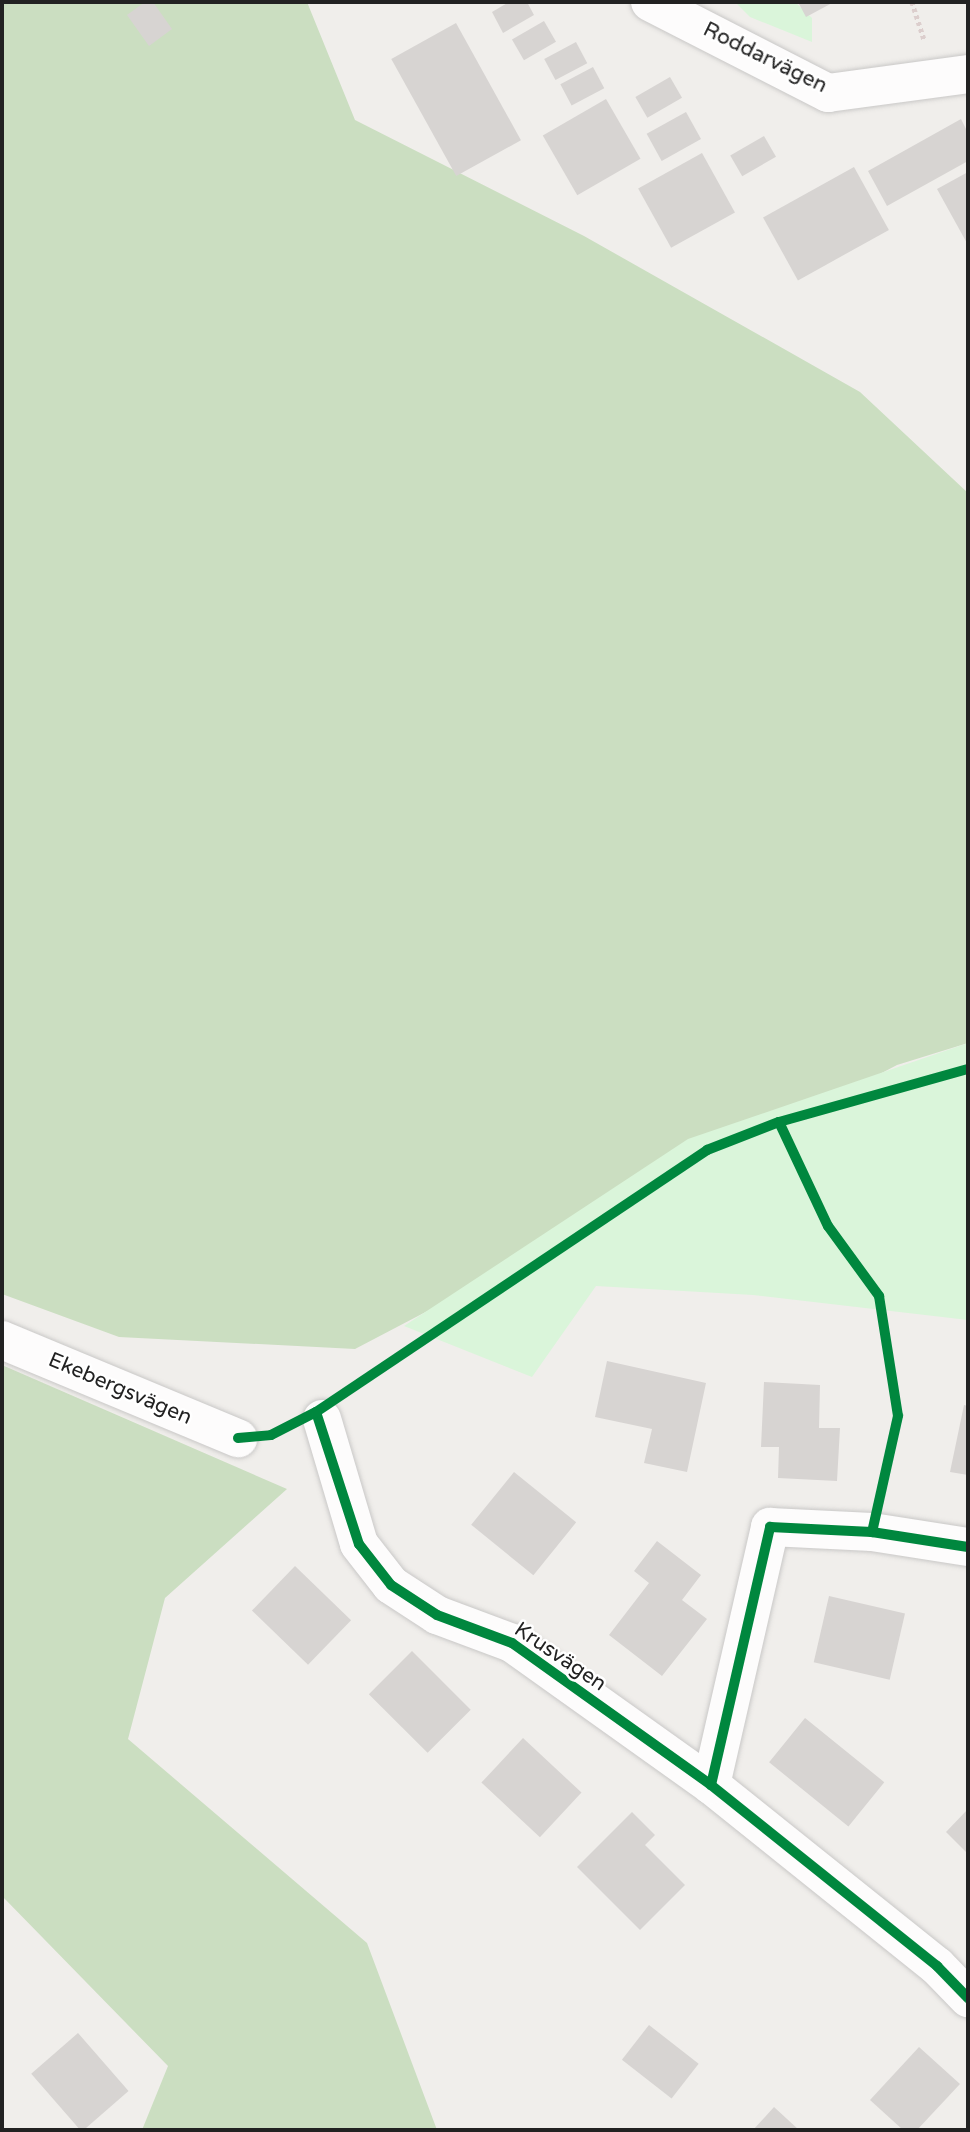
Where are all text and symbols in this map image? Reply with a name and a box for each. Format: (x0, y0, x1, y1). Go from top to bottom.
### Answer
street label: Roddarvägen (699, 17, 831, 99)
street label: Ekebergsvägen (44, 1347, 196, 1431)
street label: Krusvägen (509, 1617, 611, 1697)

